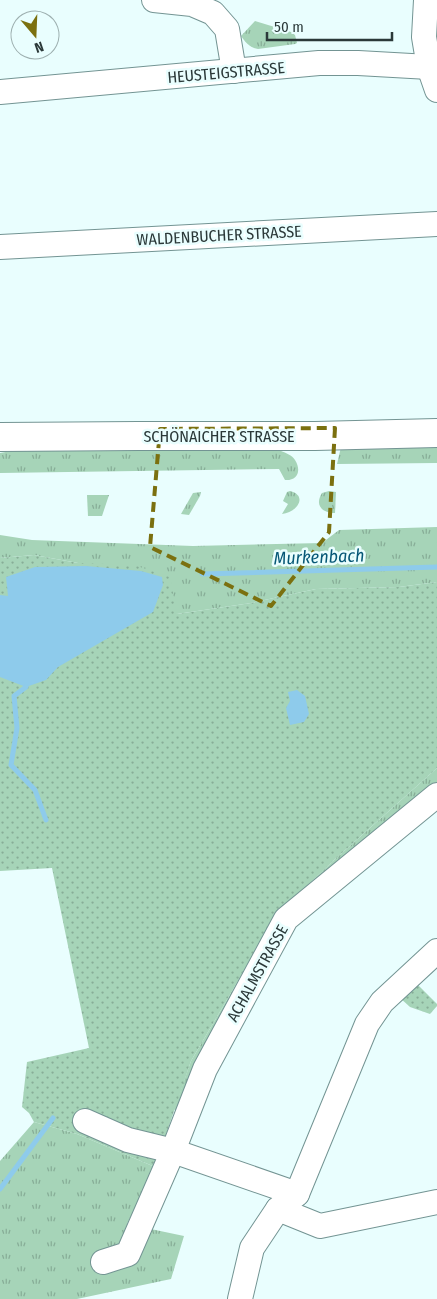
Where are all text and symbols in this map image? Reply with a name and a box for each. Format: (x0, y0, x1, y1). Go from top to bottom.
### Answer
north arrow (10, 10, 60, 60)
scale bar (267, 10, 392, 42)
text: 50 m (274, 18, 304, 36)
text: N (32, 37, 46, 56)
street label: HEUSTEIGSTRASSE (167, 58, 285, 87)
street label: WALDENBUCHER STRASSE (136, 222, 302, 249)
street label: SCHÖNAICHER STRASSE (143, 427, 295, 446)
water label: Murkenbach (273, 544, 365, 570)
street label: ACHALMSTRASSE (223, 921, 292, 1025)

